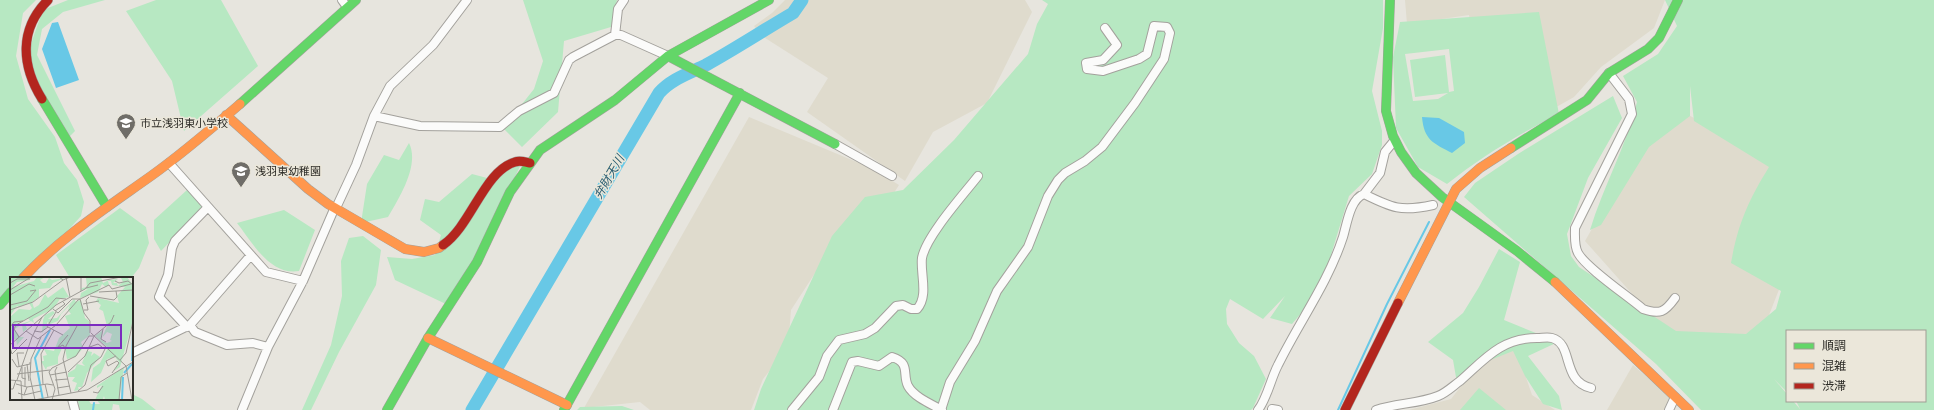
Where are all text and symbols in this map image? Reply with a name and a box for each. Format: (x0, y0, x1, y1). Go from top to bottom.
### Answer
school or university icon: 市立浅羽東小学校 (115, 112, 137, 140)
place label: 市立浅羽東小学校 (140, 116, 228, 129)
water label: 弁財天川 (590, 150, 628, 201)
school or university icon: 浅羽東幼稚園 (230, 160, 252, 188)
place label: 浅羽東幼稚園 (255, 164, 321, 177)
inset map (10, 277, 133, 400)
legend (1786, 330, 1926, 402)
text: 順調 (1822, 338, 1846, 353)
text: 混雑 (1822, 358, 1846, 373)
text: 渋滞 (1822, 378, 1846, 393)

